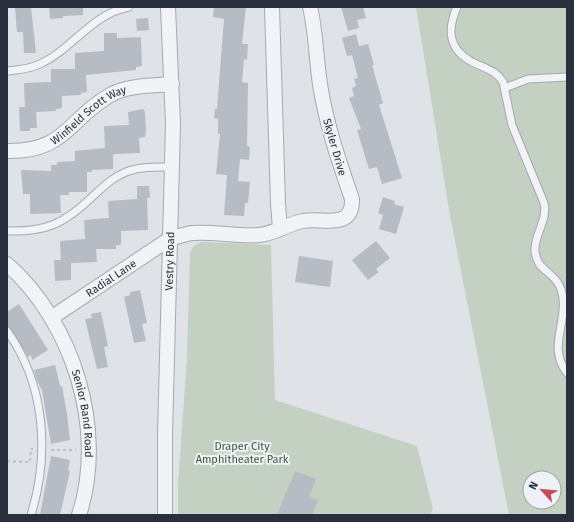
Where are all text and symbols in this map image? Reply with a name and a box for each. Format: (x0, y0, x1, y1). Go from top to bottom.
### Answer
street label: Winfield Scott Way (48, 83, 128, 148)
street label: Skyler Drive (320, 117, 349, 177)
street label: Vestry Road (163, 231, 177, 291)
street label: Radial Lane (83, 257, 139, 300)
street label: Senior Band Road (69, 368, 95, 458)
park label: Draper City Amphitheater Park (196, 440, 289, 466)
north arrow (522, 470, 562, 510)
text: N (526, 479, 541, 492)

